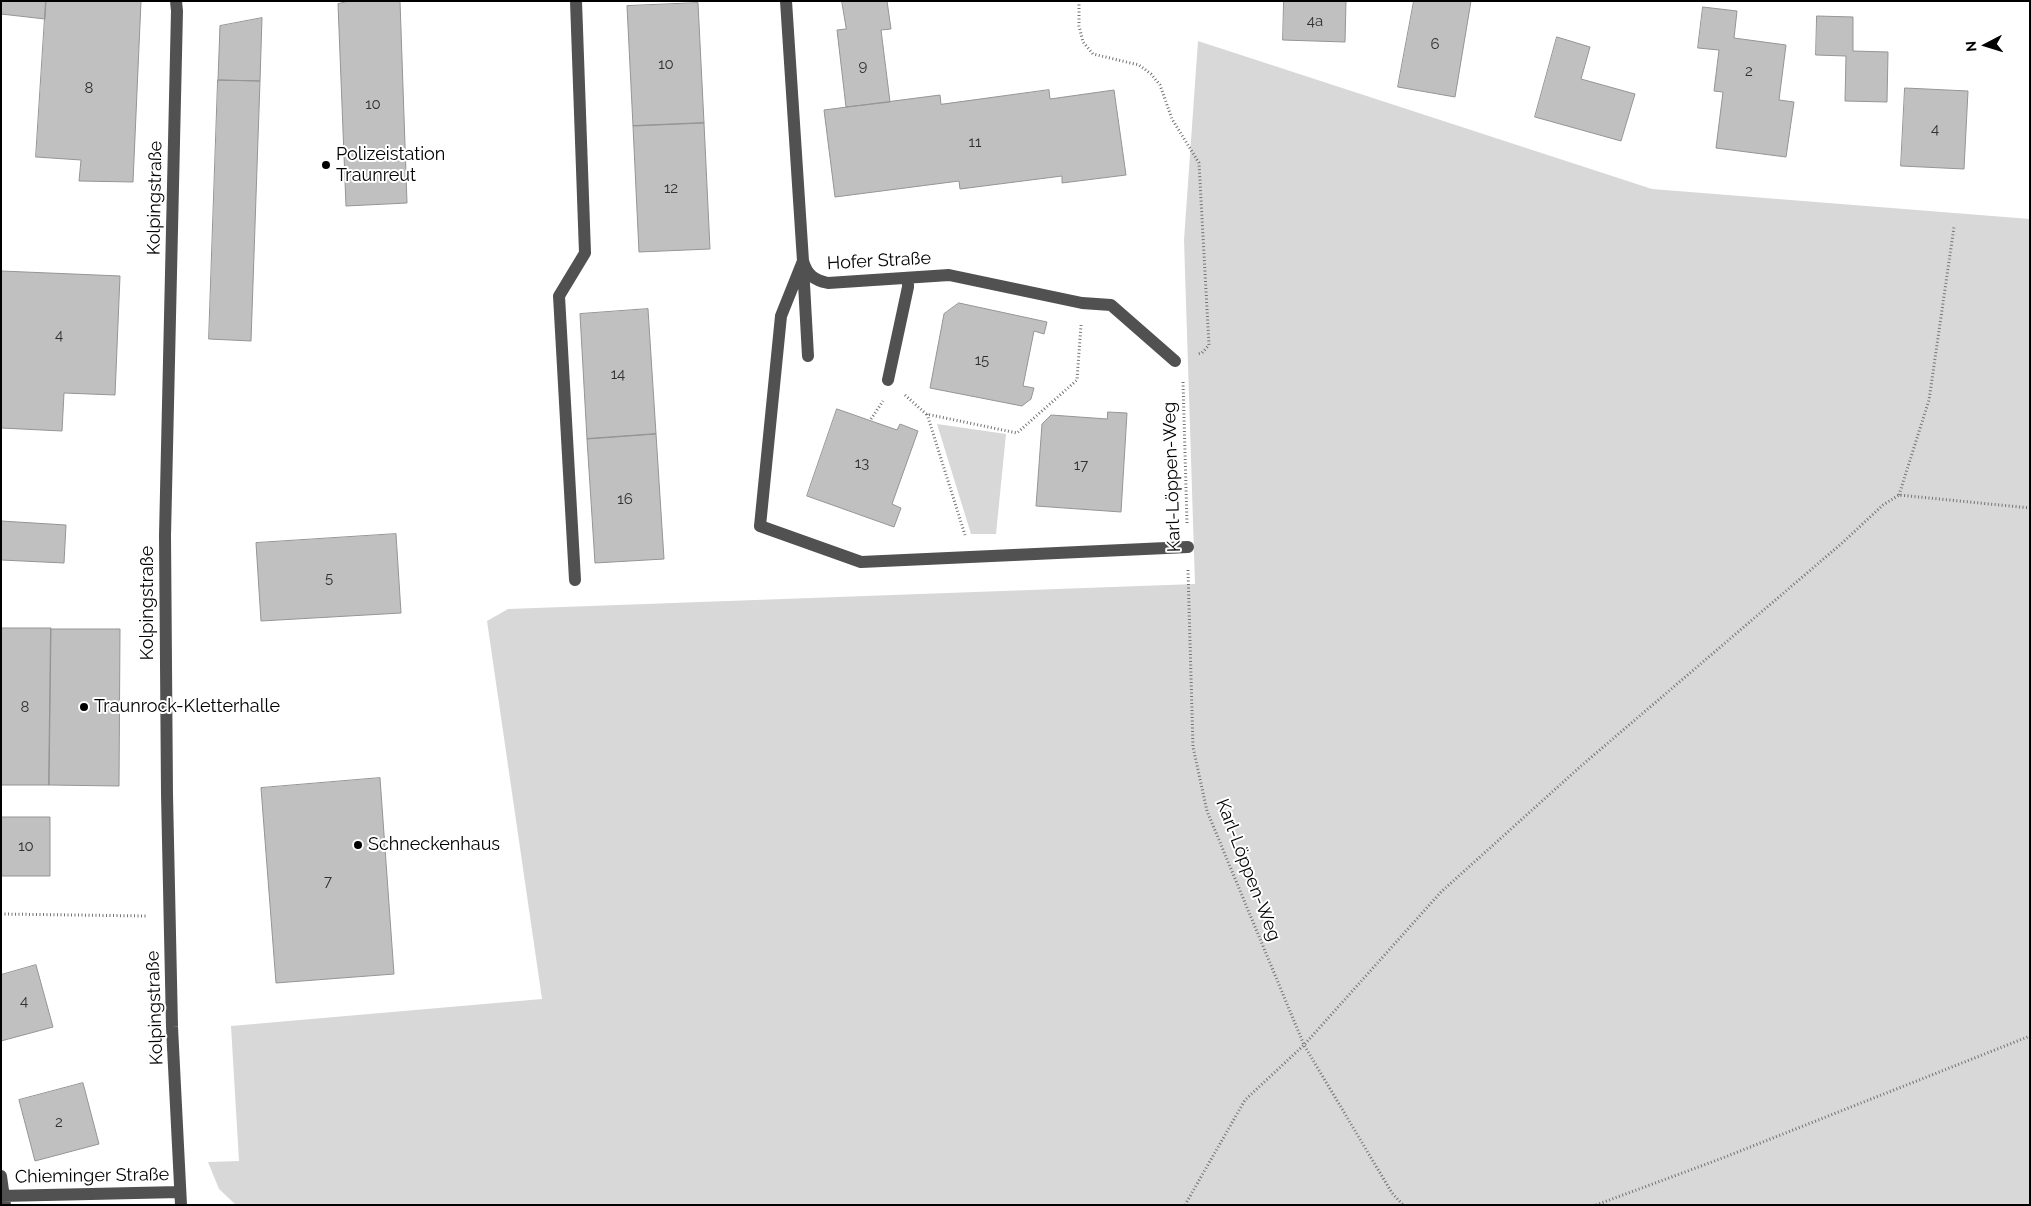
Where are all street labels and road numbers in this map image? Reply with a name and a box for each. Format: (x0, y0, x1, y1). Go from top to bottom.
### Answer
street label: Kolpingstraße (143, 141, 167, 255)
street label: Hofer Straße (826, 247, 932, 275)
street label: Karl-Löppen-Weg (1159, 401, 1185, 553)
street label: Kolpingstraße (137, 546, 159, 660)
street label: Karl-Löppen-Weg (1211, 796, 1285, 944)
street label: Kolpingstraße (142, 950, 168, 1066)
street label: Chieminger Straße (15, 1164, 169, 1188)

